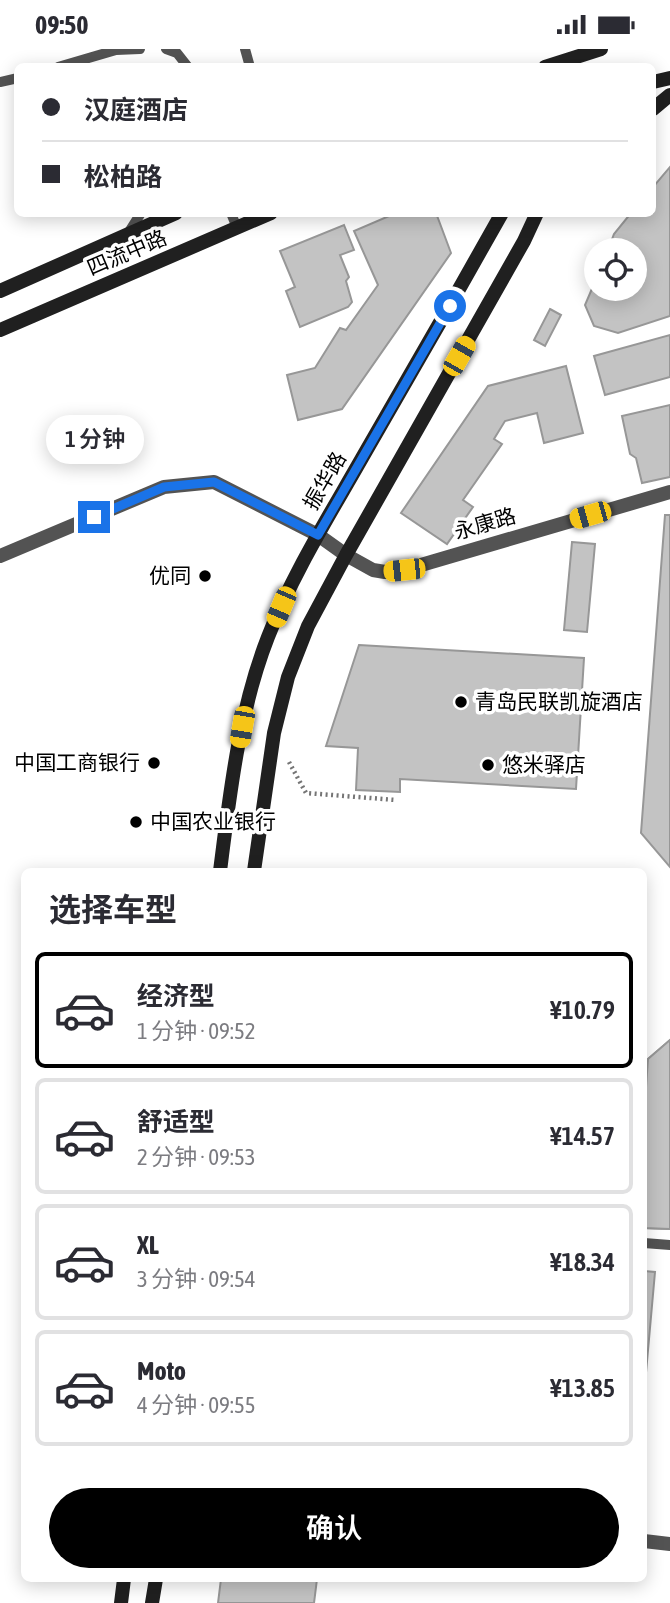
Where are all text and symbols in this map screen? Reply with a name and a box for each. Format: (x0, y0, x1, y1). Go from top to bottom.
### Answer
text: 09:50 (35, 10, 89, 40)
text: 汉庭酒店 (84, 95, 188, 125)
text: 松柏路 (84, 162, 162, 192)
street label: 四流中路 (83, 225, 170, 280)
map controls (584, 238, 647, 301)
button: locate (584, 238, 647, 301)
route start (434, 290, 466, 322)
car (440, 333, 479, 379)
callout: 1 分钟 (45, 415, 143, 465)
text: 1 分钟 (65, 426, 125, 452)
street label: 振华路 (298, 447, 350, 514)
car (567, 499, 614, 531)
route end (78, 501, 110, 533)
street label: 永康路 (451, 503, 518, 543)
car (383, 557, 426, 583)
place label: 优同 (149, 563, 191, 587)
marker: 优同 (197, 568, 213, 584)
car (264, 584, 299, 630)
place label: 青岛民联凯旋酒店 (475, 689, 643, 713)
marker: 青岛民联凯旋酒店 (453, 694, 469, 710)
car (229, 704, 256, 750)
place label: 中国工商银行 (14, 750, 140, 774)
place label: 悠米驿店 (502, 752, 586, 776)
marker: 中国工商银行 (146, 755, 162, 771)
marker: 悠米驿店 (480, 757, 496, 773)
place label: 中国农业银行 (150, 809, 276, 833)
marker: 中国农业银行 (128, 814, 144, 830)
text: 选择车型 (49, 891, 177, 928)
icon: car (53, 979, 116, 1042)
text: 经济型 (137, 981, 215, 1011)
text: ¥10.79 (550, 995, 615, 1025)
text: 1 分钟 · 09:52 (137, 1018, 256, 1044)
icon: car (53, 1105, 116, 1168)
text: 舒适型 (137, 1107, 215, 1137)
text: ¥14.57 (550, 1121, 615, 1151)
text: 2 分钟 · 09:53 (137, 1144, 256, 1170)
text: XL (137, 1230, 159, 1260)
icon: car (53, 1231, 116, 1294)
text: ¥18.34 (550, 1247, 615, 1277)
text: 3 分钟 · 09:54 (137, 1266, 256, 1292)
text: Moto (137, 1356, 186, 1386)
icon: car (53, 1357, 116, 1420)
text: ¥13.85 (550, 1373, 615, 1403)
text: 4 分钟 · 09:55 (137, 1392, 256, 1418)
button: 确认 (49, 1488, 619, 1568)

